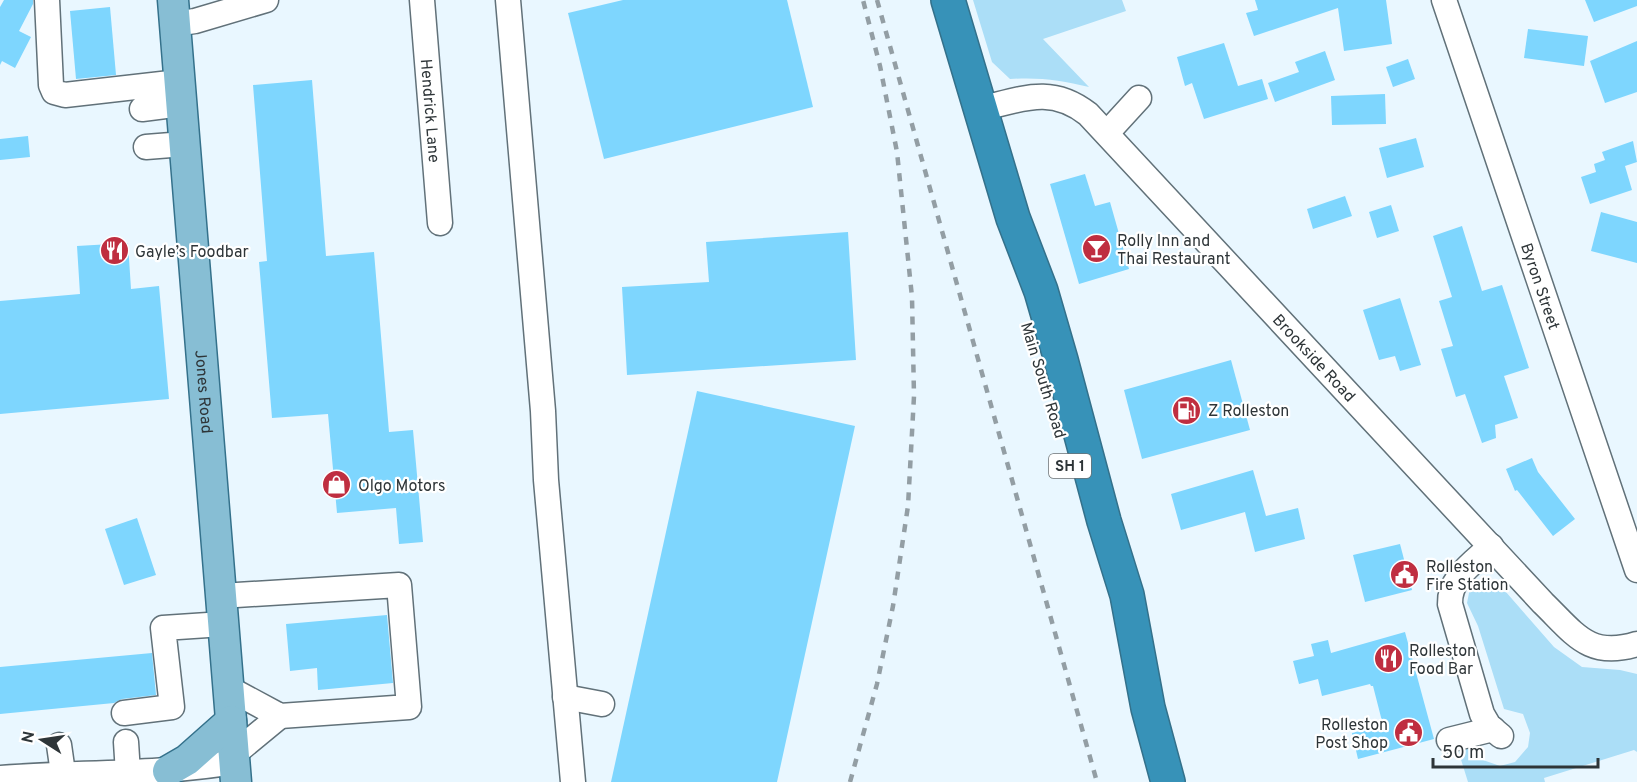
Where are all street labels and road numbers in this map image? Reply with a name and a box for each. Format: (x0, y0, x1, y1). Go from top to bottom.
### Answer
street label: Hendrick Lane (415, 58, 443, 164)
street label: Byron Street (1515, 241, 1563, 333)
street label: Brookside Road (1267, 311, 1359, 407)
street label: Main South Road (1015, 320, 1069, 441)
street label: Jones Road (189, 349, 216, 434)
road number: SH 1 (1049, 454, 1091, 478)

